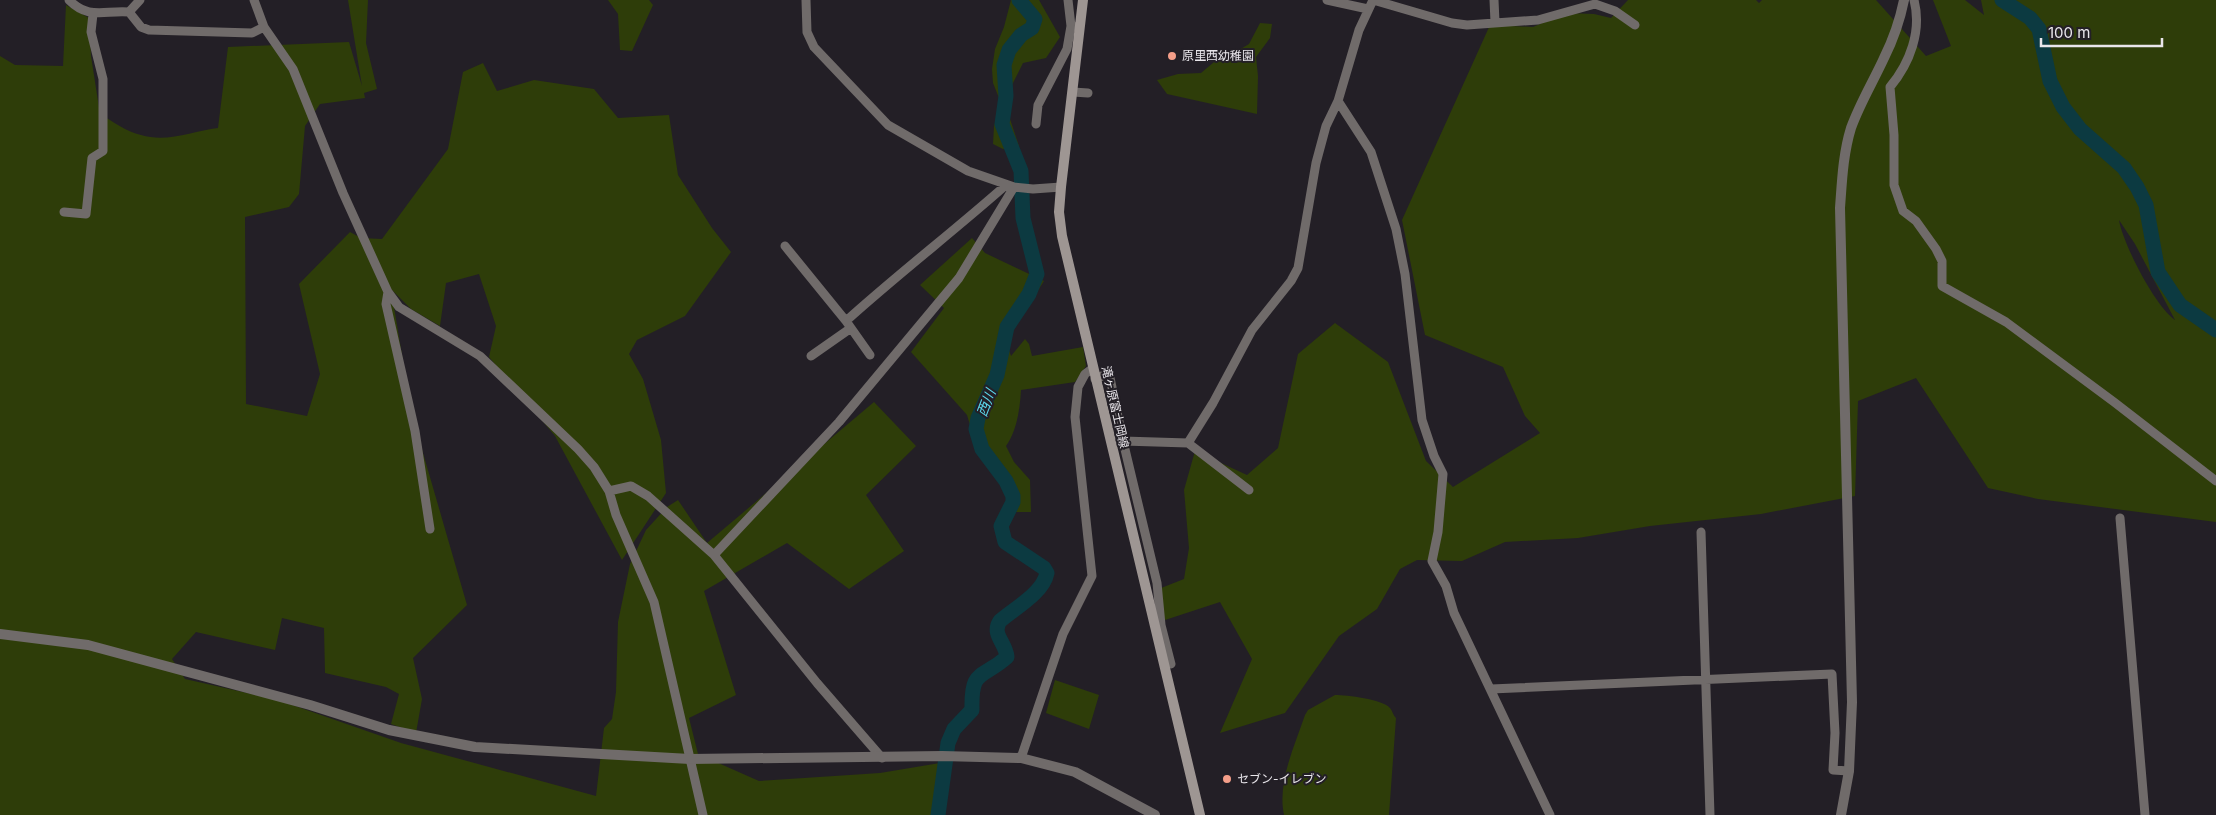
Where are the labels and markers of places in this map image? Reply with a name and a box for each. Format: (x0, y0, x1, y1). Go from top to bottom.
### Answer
place label: 原里西幼稚園 (1182, 48, 1254, 63)
marker: 原里西幼稚園 (1166, 50, 1178, 62)
place label: セブン-イレブン (1237, 771, 1327, 786)
marker: セブン-イレブン (1221, 773, 1233, 785)

